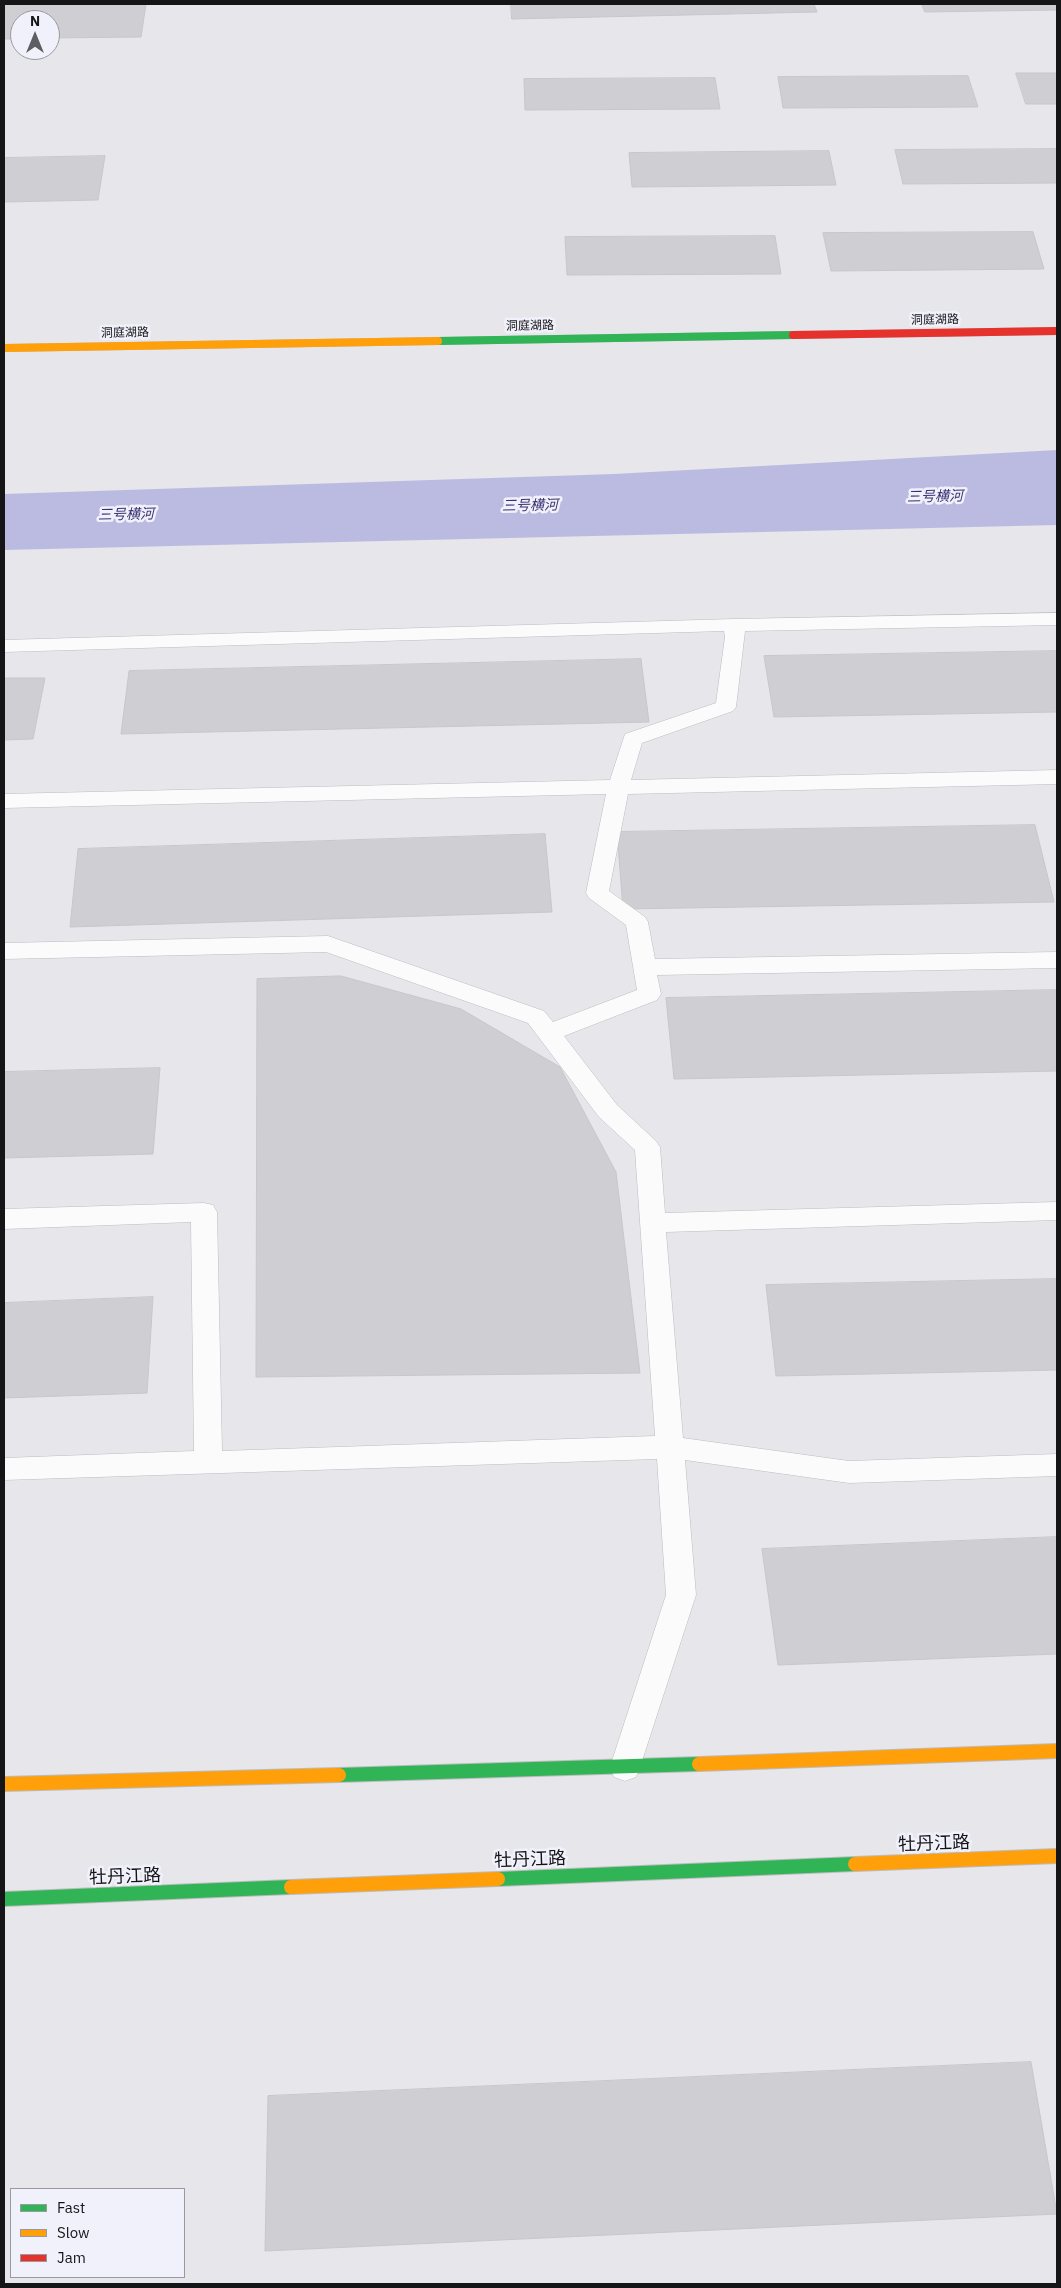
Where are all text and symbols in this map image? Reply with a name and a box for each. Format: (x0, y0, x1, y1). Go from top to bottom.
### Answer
north arrow (10, 10, 60, 60)
text: N (30, 12, 40, 30)
street label: 洞庭湖路 (911, 312, 959, 328)
street label: 洞庭湖路 (506, 318, 554, 334)
street label: 洞庭湖路 (101, 325, 149, 341)
water label: 三号横河 (907, 488, 963, 506)
water label: 三号横河 (502, 497, 558, 515)
water label: 三号横河 (98, 506, 154, 524)
street label: 牡丹江路 (898, 1832, 970, 1856)
street label: 牡丹江路 (494, 1848, 566, 1872)
street label: 牡丹江路 (89, 1865, 161, 1889)
legend (10, 2188, 185, 2278)
text: Fast (57, 2198, 85, 2217)
text: Slow (57, 2223, 90, 2242)
text: Jam (57, 2248, 86, 2267)

